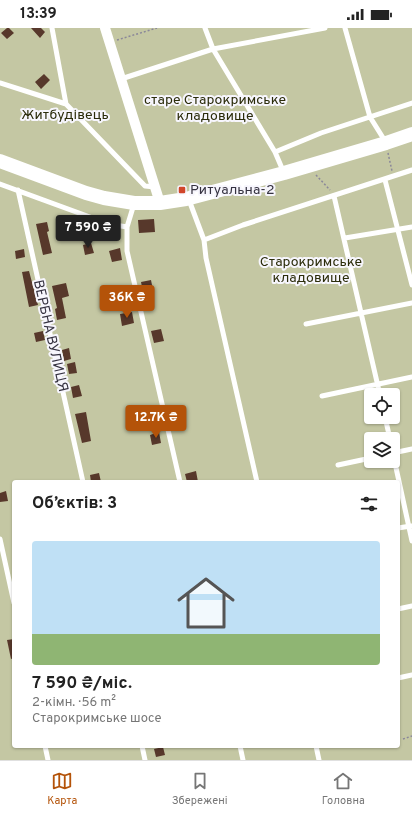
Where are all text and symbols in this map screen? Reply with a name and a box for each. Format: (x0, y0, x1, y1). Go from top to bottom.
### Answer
text: 13:39 (20, 5, 57, 24)
park label: старе Старокримське кладовище (144, 92, 286, 125)
park label: Житбудівець (21, 107, 109, 124)
place label: Ритуальна-2 (190, 182, 274, 199)
marker: Ритуальна-2 (177, 185, 187, 195)
pin: 7 590 ₴ (51, 215, 125, 249)
text: 7 590 ₴ (65, 220, 111, 236)
park label: Старокримське кладовище (260, 254, 362, 287)
street label: ВЕРБНА ВУЛИЦЯ (29, 278, 71, 394)
pin: 36K ₴ (99, 285, 155, 319)
text: 36K ₴ (109, 290, 145, 306)
map controls (364, 388, 400, 468)
button: locate (364, 388, 400, 424)
pin: 12.7K ₴ (119, 405, 193, 439)
text: 12.7K ₴ (134, 410, 178, 426)
button: layers (364, 432, 400, 468)
text: Об’єктів: 3 (32, 493, 117, 515)
icon: filters (358, 493, 380, 515)
icon: home (170, 567, 242, 639)
text: 7 590 ₴/міс. (32, 673, 132, 695)
text: 2-кімн. · 56 m² (32, 695, 116, 711)
text: Старокримське шосе (32, 711, 162, 727)
tab: Карта (47, 770, 77, 808)
tab: Збережені (172, 770, 227, 808)
tab: Головна (322, 770, 365, 808)

